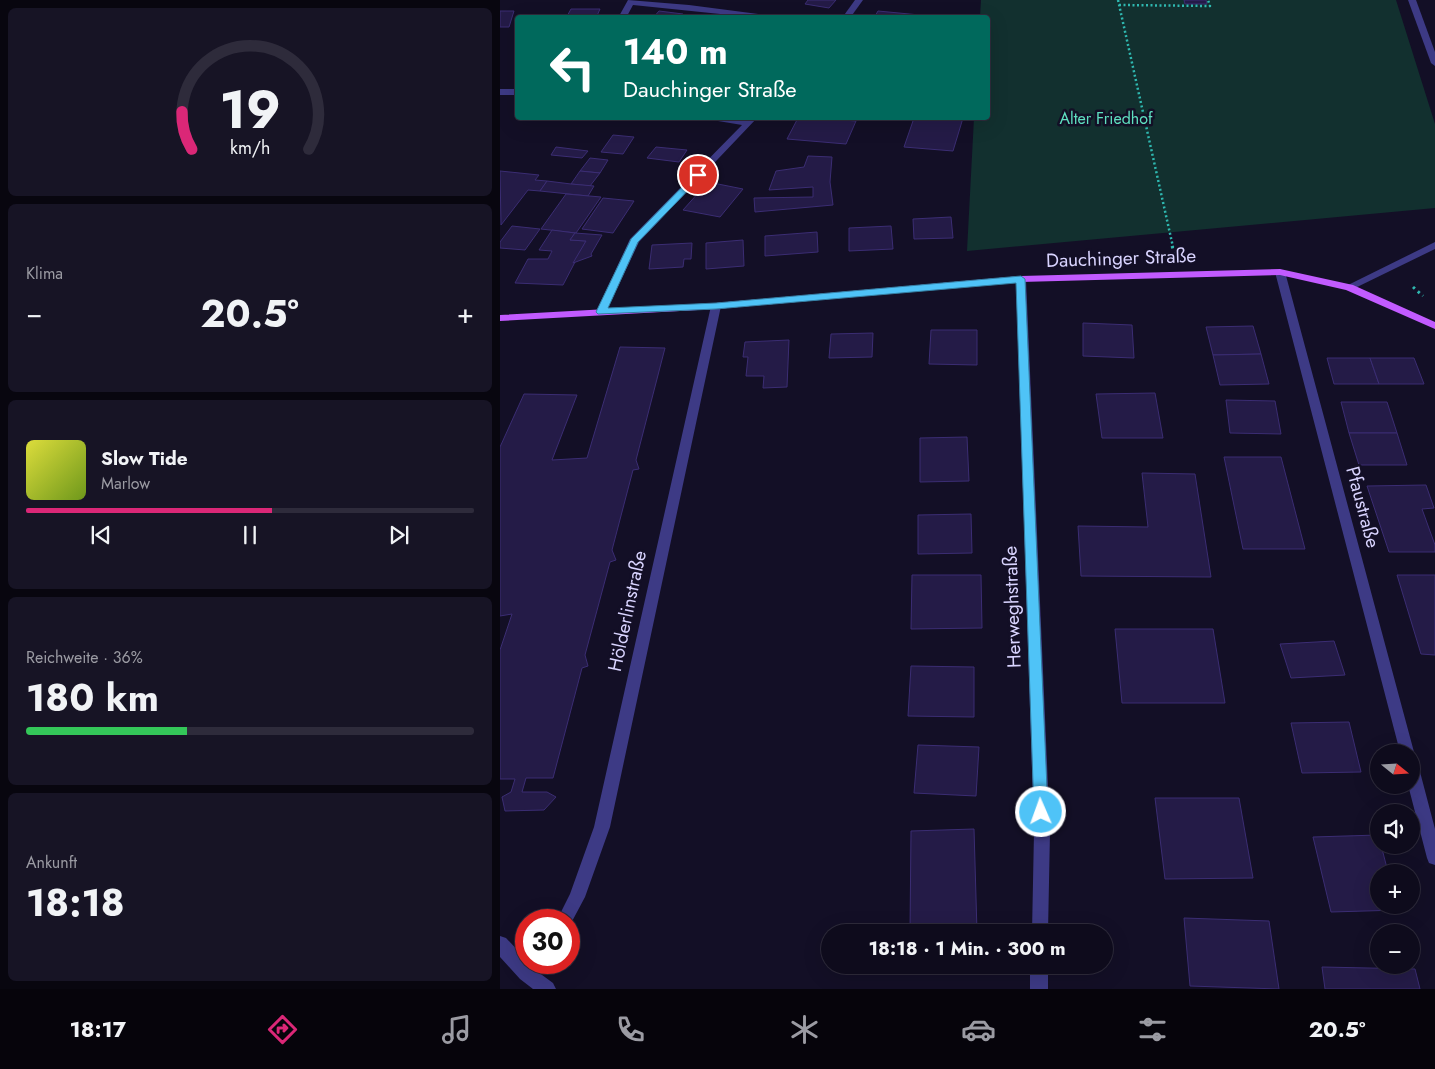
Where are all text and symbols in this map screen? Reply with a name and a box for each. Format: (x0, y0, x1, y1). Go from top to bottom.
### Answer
text: 140 m (623, 27, 728, 77)
icon: left (540, 35, 605, 100)
text: 19 (219, 72, 281, 148)
text: Dauchinger Straße (623, 73, 797, 105)
park label: Alter Friedhof (1059, 107, 1153, 130)
text: km/h (230, 135, 270, 161)
pin (677, 154, 719, 196)
icon: arrive (684, 161, 712, 189)
street label: Dauchinger Straße (1046, 242, 1197, 274)
text: Klima (26, 262, 63, 285)
text: 20.5° (201, 286, 299, 341)
text: − (26, 293, 43, 334)
text: + (457, 293, 474, 334)
text: Slow Tide (101, 445, 188, 472)
street label: Pfaustraße (1339, 463, 1387, 551)
text: Marlow (101, 472, 150, 495)
icon: previous (87, 521, 115, 549)
icon: pause (236, 521, 264, 549)
icon: next (385, 521, 413, 549)
street label: Herweghstraße (996, 545, 1028, 668)
street label: Hölderlinstraße (601, 548, 653, 674)
text: Reichweite · 36% (26, 646, 143, 669)
text: 180 km (26, 670, 159, 725)
north arrow (1370, 744, 1420, 794)
map controls (1370, 744, 1420, 974)
position arrow (1014, 785, 1066, 837)
button: sound (1370, 804, 1420, 854)
text: Ankunft (26, 851, 77, 874)
button: + (1370, 864, 1420, 914)
text: 18:18 (26, 875, 125, 930)
speed limit sign: 30 (515, 909, 580, 974)
button: − (1370, 924, 1420, 974)
text: 18:18 · 1 Min. · 300 m (868, 935, 1066, 962)
icon: directions (265, 1012, 300, 1047)
icon: music (439, 1012, 474, 1047)
icon: phone (613, 1012, 648, 1047)
icon: climate (787, 1012, 822, 1047)
icon: car (961, 1012, 996, 1047)
icon: filters (1135, 1012, 1170, 1047)
text: 18:17 (69, 1013, 126, 1045)
text: 20.5° (1309, 1013, 1366, 1045)

